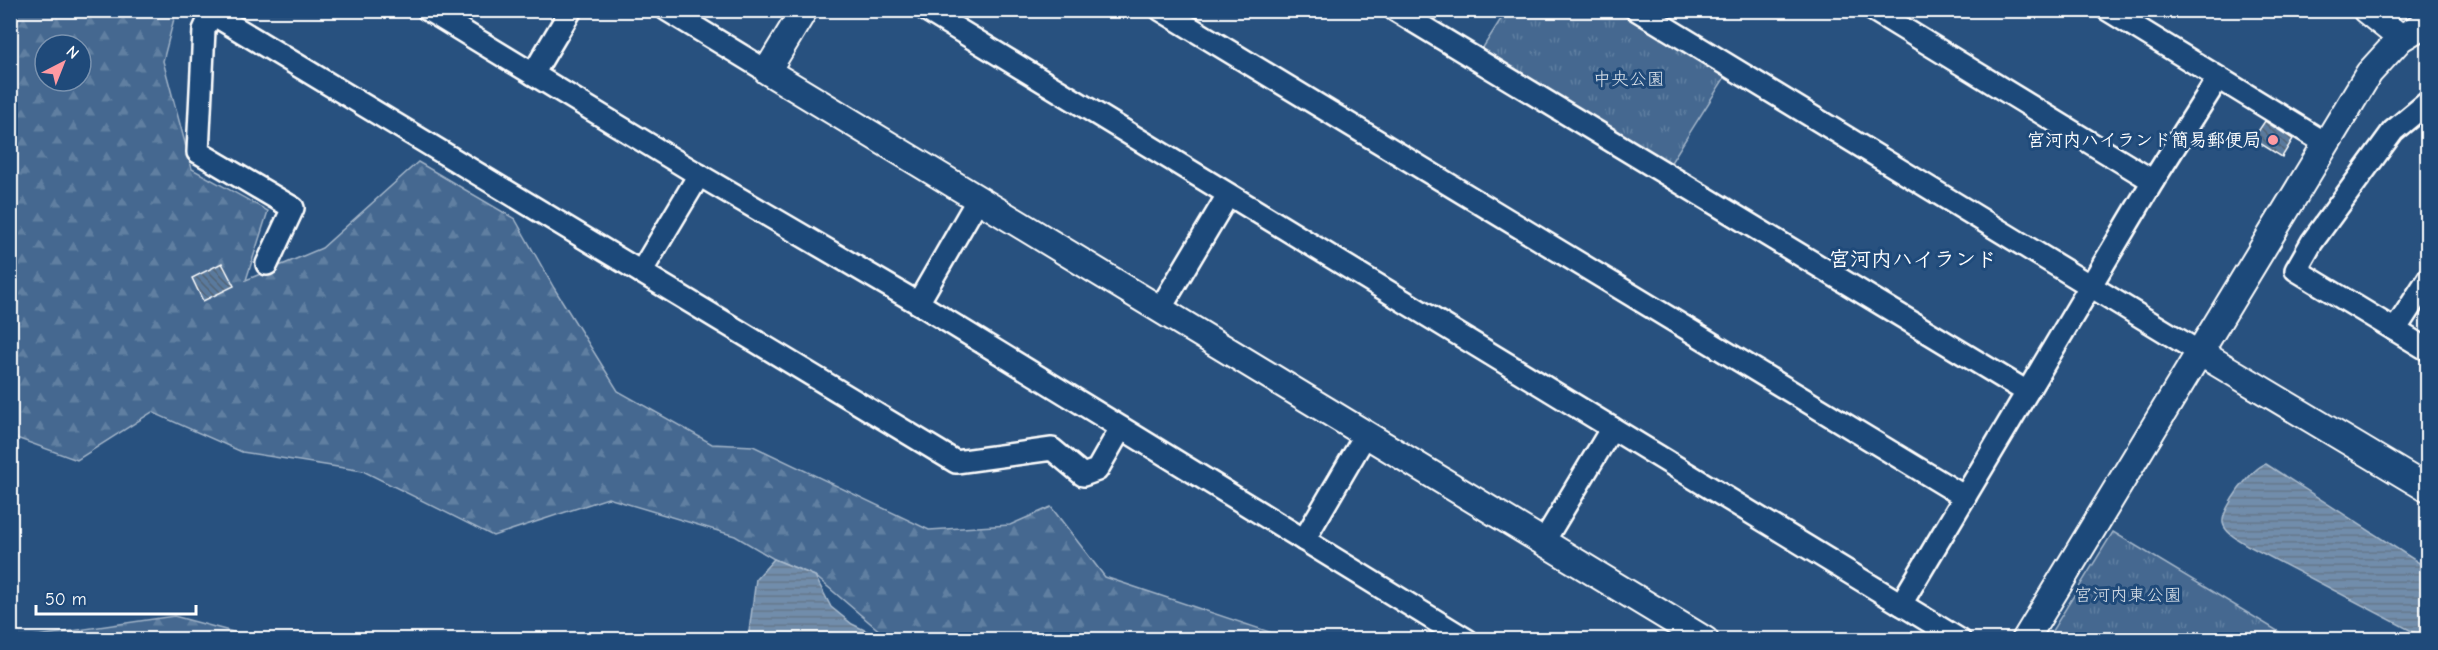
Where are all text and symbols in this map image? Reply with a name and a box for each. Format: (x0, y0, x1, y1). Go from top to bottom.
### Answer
north arrow (33, 33, 93, 93)
text: N (62, 42, 82, 63)
park label: 中央公園 (1593, 69, 1665, 90)
place label: 宮河内ハイランド簡易郵便局 (2027, 130, 2261, 151)
marker: 宮河内ハイランド簡易郵便局 (2266, 133, 2280, 147)
district label: 宮河内ハイランド (1829, 247, 1997, 271)
scale bar (36, 578, 196, 616)
park label: 宮河内東公園 (2074, 585, 2182, 606)
text: 50 m (45, 589, 87, 610)

